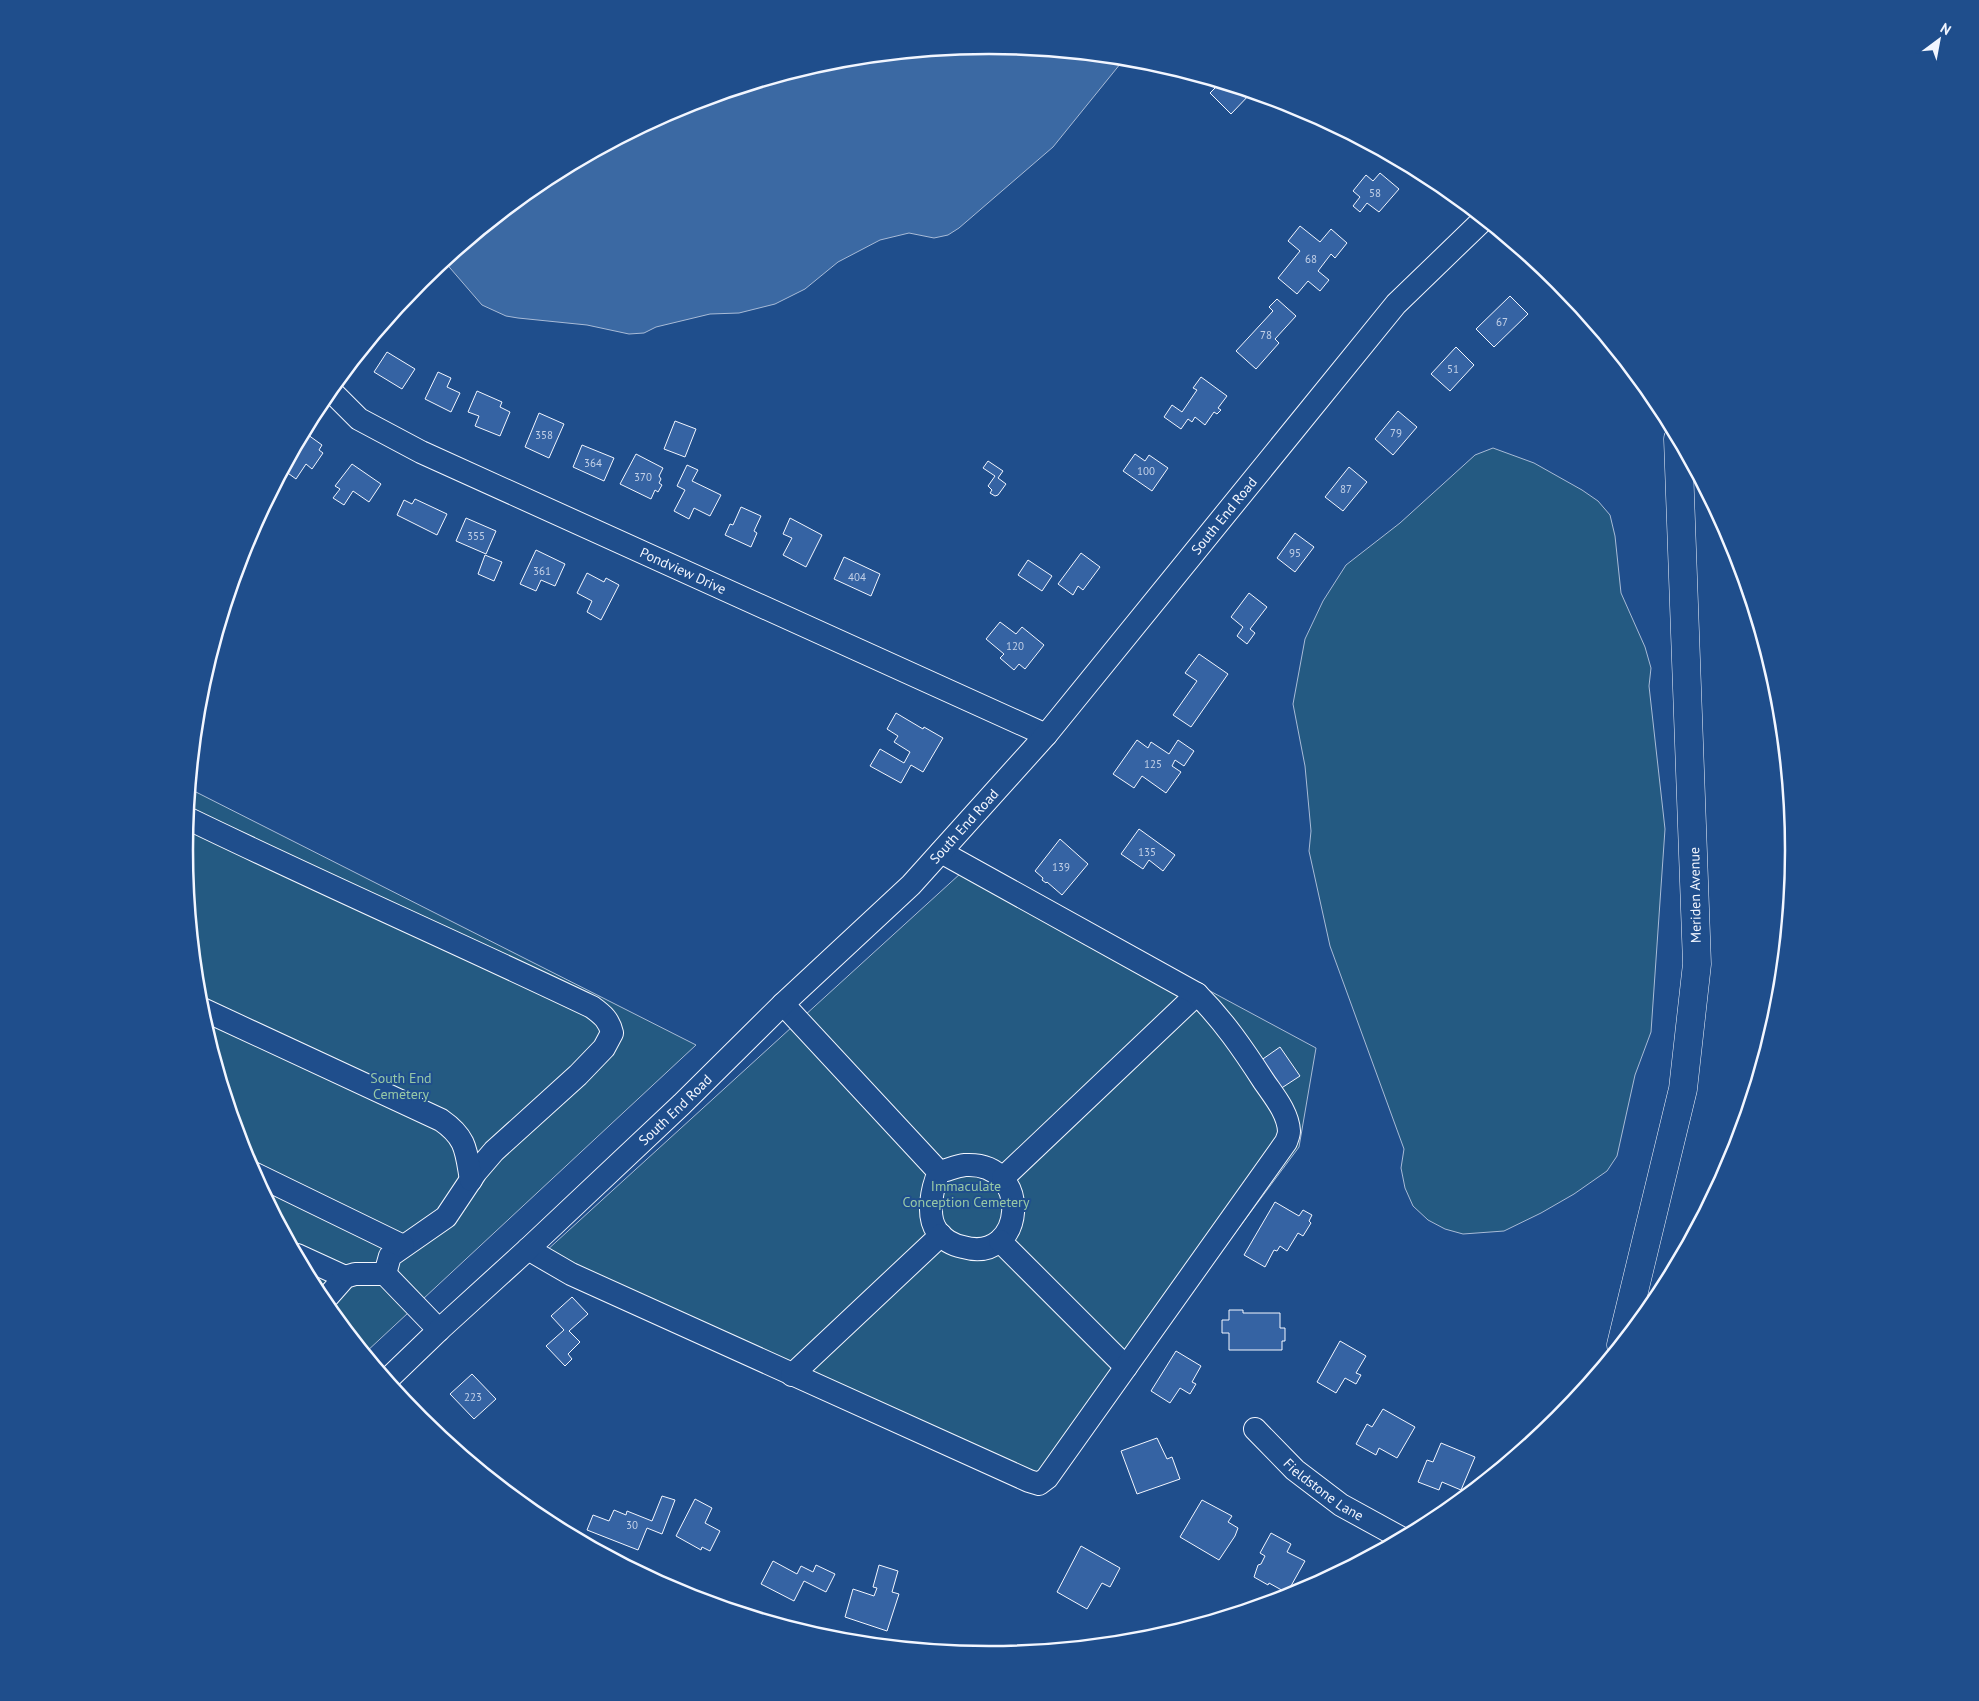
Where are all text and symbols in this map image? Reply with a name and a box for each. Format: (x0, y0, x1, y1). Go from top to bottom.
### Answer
north arrow (1914, 15, 1964, 65)
text: N (1937, 19, 1955, 39)
house number: 58 (1369, 186, 1381, 200)
house number: 68 (1305, 252, 1317, 266)
house number: 67 (1496, 315, 1508, 329)
house number: 78 (1260, 328, 1272, 342)
house number: 51 (1447, 362, 1459, 376)
house number: 79 (1390, 426, 1402, 440)
house number: 358 (535, 428, 553, 442)
house number: 364 (584, 456, 602, 470)
house number: 100 (1137, 464, 1155, 478)
house number: 370 (634, 470, 652, 484)
street label: South End Road (1187, 473, 1261, 558)
house number: 87 (1340, 482, 1352, 496)
house number: 355 (467, 529, 485, 543)
street label: Pondview Drive (637, 543, 729, 598)
house number: 95 (1289, 546, 1301, 560)
house number: 361 (533, 564, 551, 578)
house number: 404 (848, 570, 866, 584)
house number: 120 (1006, 639, 1024, 653)
house number: 125 (1144, 757, 1162, 771)
street label: South End Road (926, 785, 1002, 867)
house number: 135 (1138, 845, 1156, 859)
street label: Meriden Avenue (1685, 847, 1705, 943)
house number: 139 (1052, 860, 1070, 874)
park label: South End Cemetery (370, 1069, 432, 1103)
street label: South End Road (635, 1071, 716, 1149)
park label: Immaculate Conception Cemetery (903, 1177, 1030, 1211)
house number: 223 (464, 1390, 482, 1404)
street label: Fieldstone Lane (1280, 1455, 1367, 1525)
house number: 30 (626, 1518, 638, 1532)

